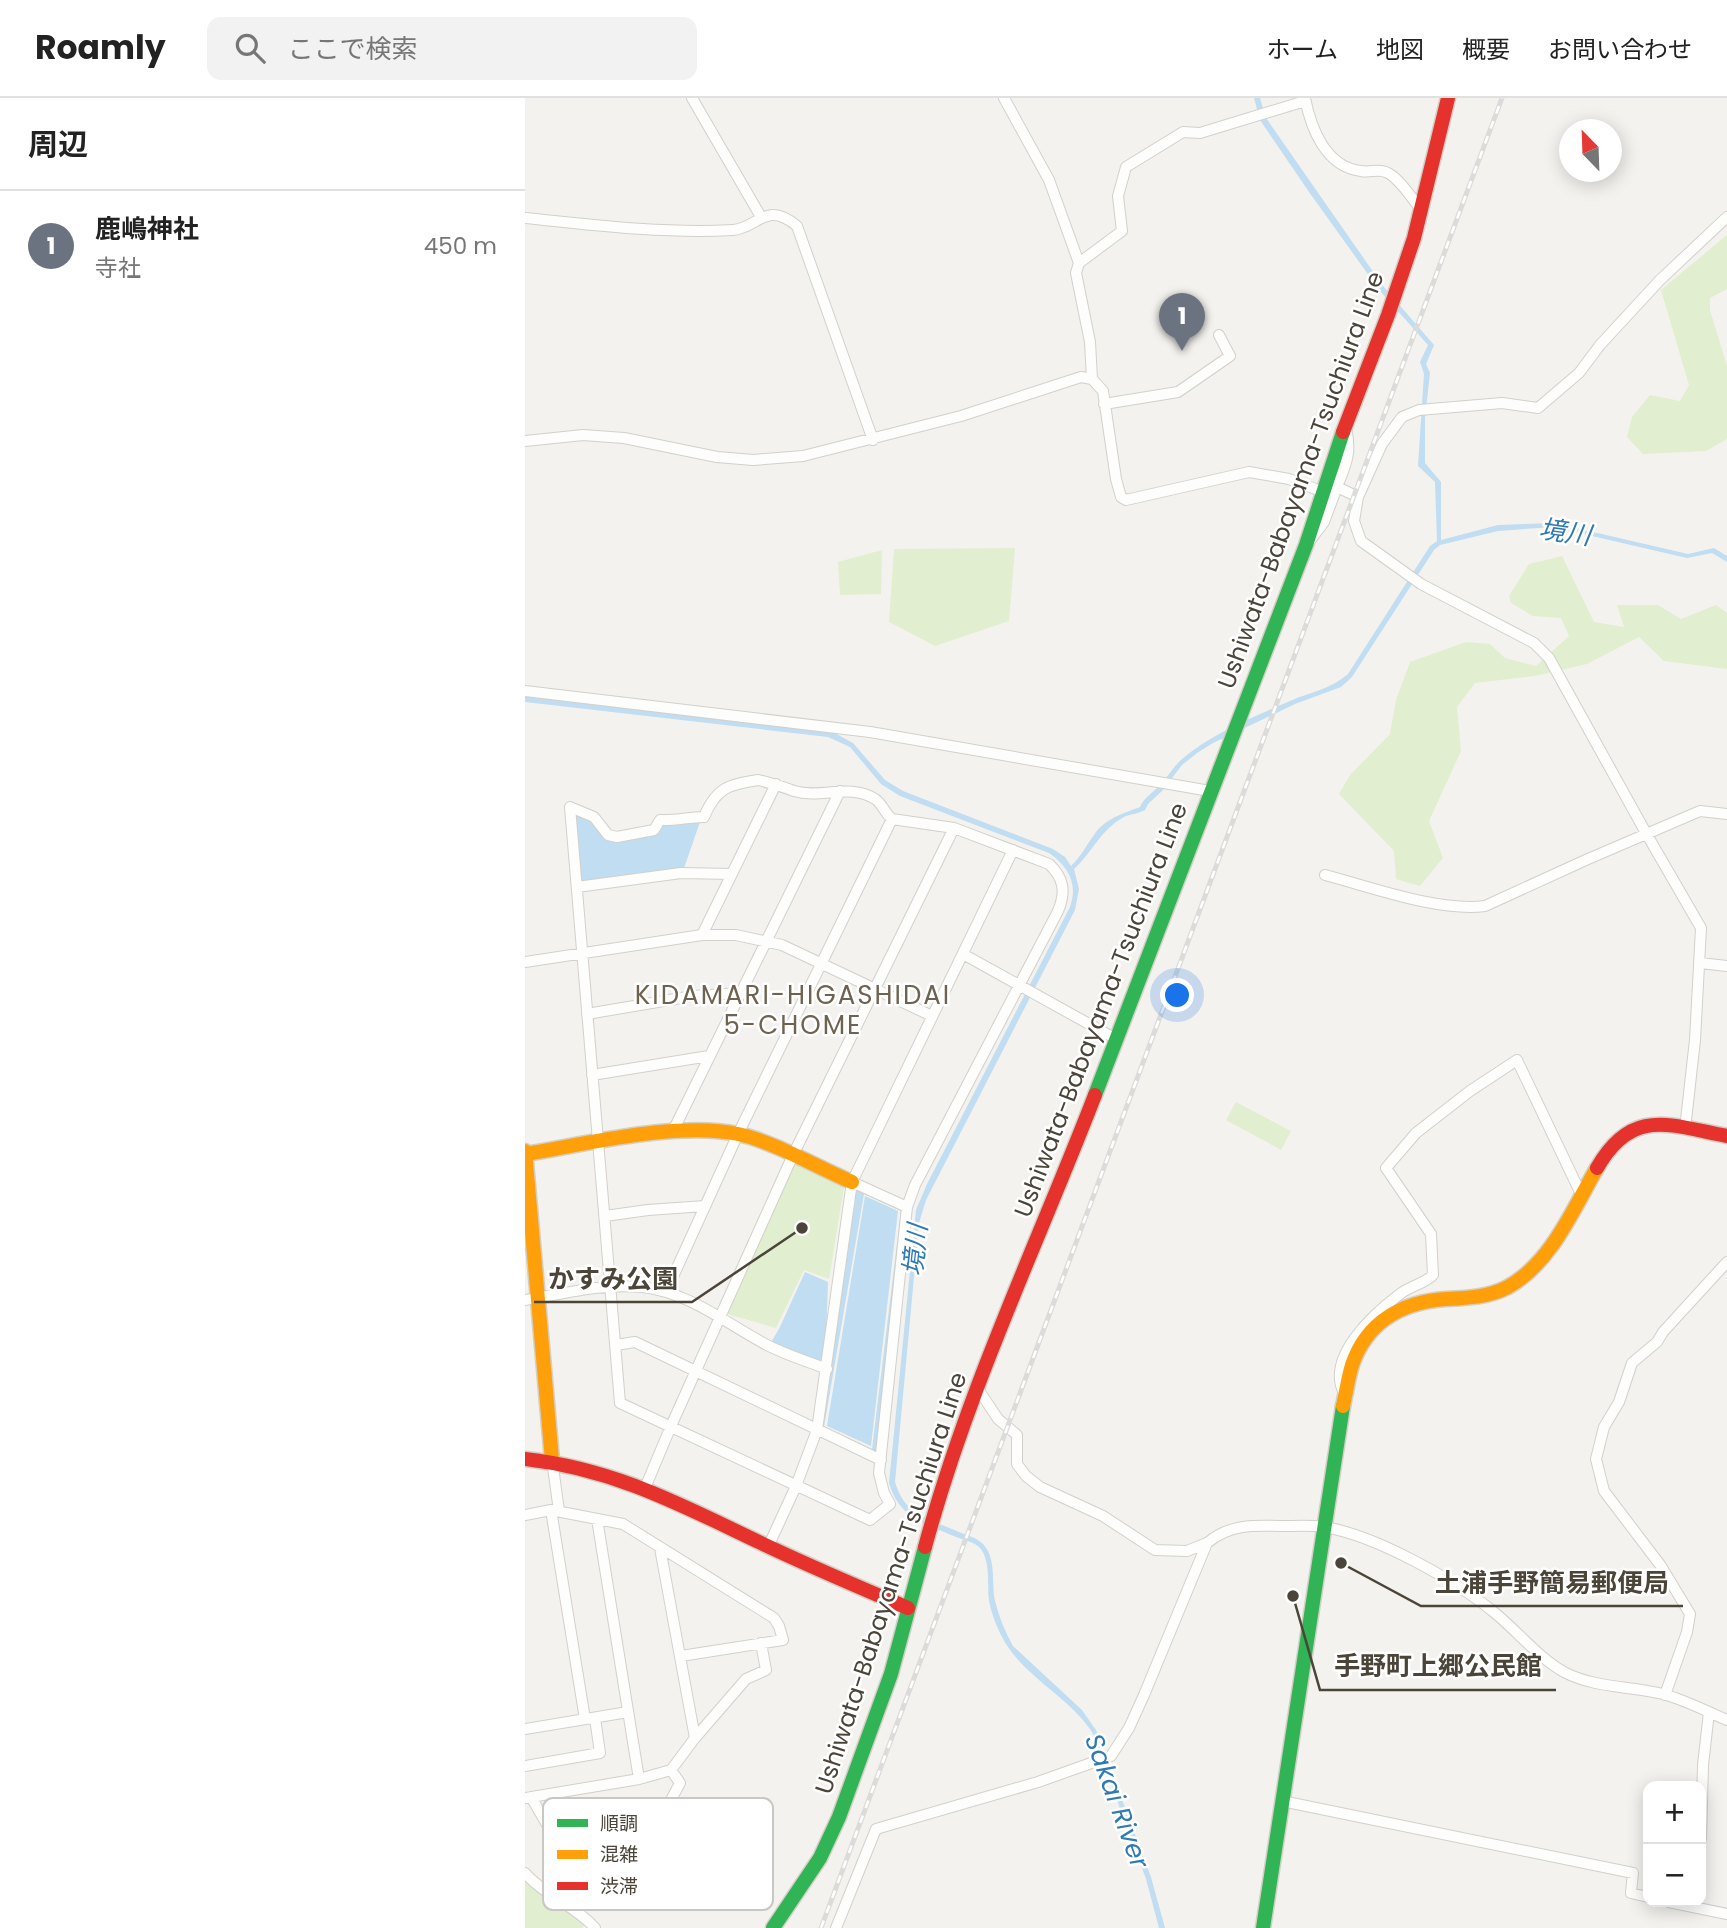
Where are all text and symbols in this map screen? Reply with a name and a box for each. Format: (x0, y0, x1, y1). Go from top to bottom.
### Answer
search box (207, 17, 697, 80)
text: Roamly (35, 24, 165, 71)
icon: search (231, 29, 269, 67)
text: ここで検索 (287, 31, 418, 67)
text: ホーム (1267, 33, 1338, 66)
text: 地図 (1376, 33, 1424, 66)
text: 概要 (1462, 33, 1510, 66)
text: お問い合わせ (1548, 33, 1692, 66)
north arrow (1559, 119, 1622, 182)
text: 周辺 (28, 123, 88, 166)
text: 鹿嶋神社 (95, 211, 199, 247)
text: 1 (47, 230, 55, 262)
text: 450 m (424, 230, 497, 262)
text: 寺社 (95, 252, 141, 284)
street label: Ushiwata-Babayama-Tsuchiura Line (1210, 267, 1392, 693)
pin: 1 (1159, 293, 1205, 351)
water label: 境川 (1537, 511, 1596, 554)
street label: Ushiwata-Babayama-Tsuchiura Line (1006, 798, 1195, 1222)
district label: KIDAMARI-HIGASHIDAI 5-CHOME (635, 977, 951, 1043)
your location (1160, 978, 1194, 1012)
water label: 境川 (894, 1219, 936, 1278)
callout: かすみ公園 (534, 1255, 692, 1302)
text: かすみ公園 (548, 1261, 678, 1297)
street label: Ushiwata-Babayama-Tsuchiura Line (807, 1368, 974, 1798)
callout: 土浦手野簡易郵便局 (1421, 1559, 1683, 1606)
text: 土浦手野簡易郵便局 (1435, 1565, 1669, 1601)
callout: 手野町上郷公民館 (1320, 1643, 1556, 1690)
text: 手野町上郷公民館 (1334, 1648, 1542, 1684)
water label: Sakai River (1076, 1729, 1158, 1874)
map controls (1643, 1781, 1706, 1907)
button: + (1643, 1781, 1706, 1844)
legend (543, 1798, 773, 1910)
text: 順調 (600, 1810, 638, 1837)
text: 混雑 (600, 1841, 638, 1868)
button: − (1643, 1844, 1706, 1907)
text: 渋滞 (600, 1873, 638, 1900)

